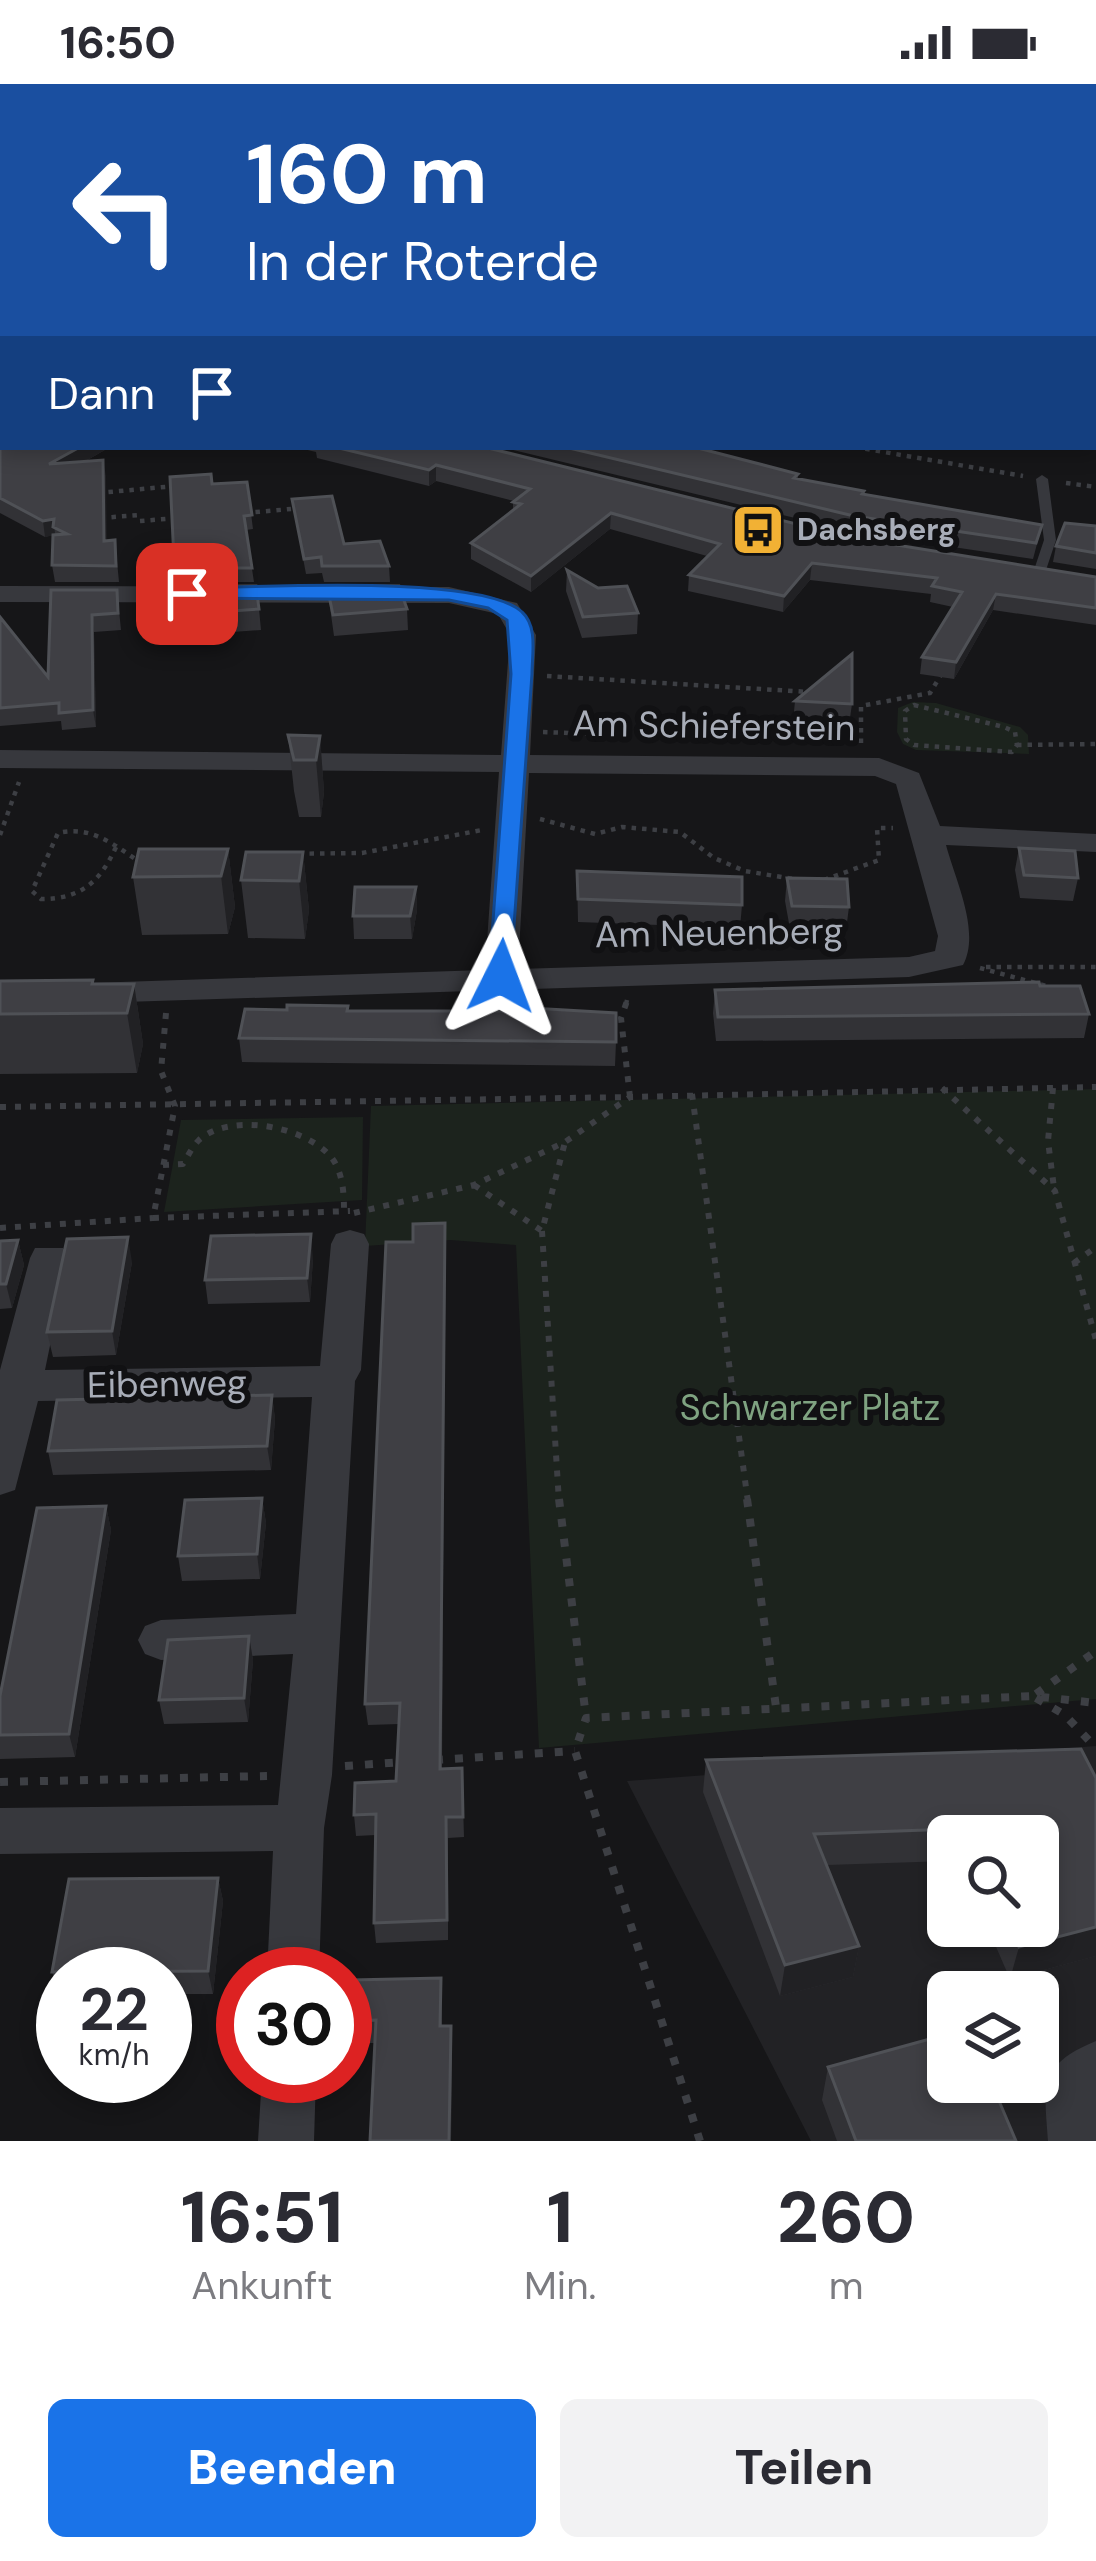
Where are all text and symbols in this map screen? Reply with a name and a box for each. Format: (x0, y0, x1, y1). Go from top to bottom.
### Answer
text: 16:50 (60, 13, 176, 72)
text: 160 m (246, 120, 488, 229)
icon: left (48, 132, 204, 288)
text: In der Roterde (246, 226, 599, 297)
icon: arrive (179, 360, 245, 426)
text: Dann (48, 364, 155, 423)
bus stop icon: Dachsberg (730, 502, 786, 558)
place label: Dachsberg (797, 510, 956, 549)
pin (136, 543, 238, 645)
icon: arrive (154, 561, 220, 627)
street label: Am Schieferstein (572, 700, 856, 751)
street label: Am Neuenberg (594, 907, 844, 958)
position arrow (438, 913, 564, 1039)
street label: Eibenweg (87, 1359, 247, 1408)
park label: Schwarzer Platz (680, 1384, 940, 1431)
map controls (927, 1815, 1059, 2103)
button: search (927, 1815, 1059, 1947)
speed limit sign: 30 (216, 1947, 372, 2103)
text: 22 (79, 1970, 149, 2049)
button: layers (927, 1971, 1059, 2103)
text: km/h (79, 2035, 149, 2074)
text: 16:51 (181, 2171, 343, 2264)
text: 1 (547, 2171, 573, 2264)
text: 260 (777, 2171, 915, 2264)
text: Ankunft (191, 2260, 333, 2311)
text: Min. (524, 2260, 596, 2311)
text: m (829, 2260, 863, 2311)
button: Beenden (48, 2399, 536, 2537)
button: Teilen (560, 2399, 1048, 2537)

